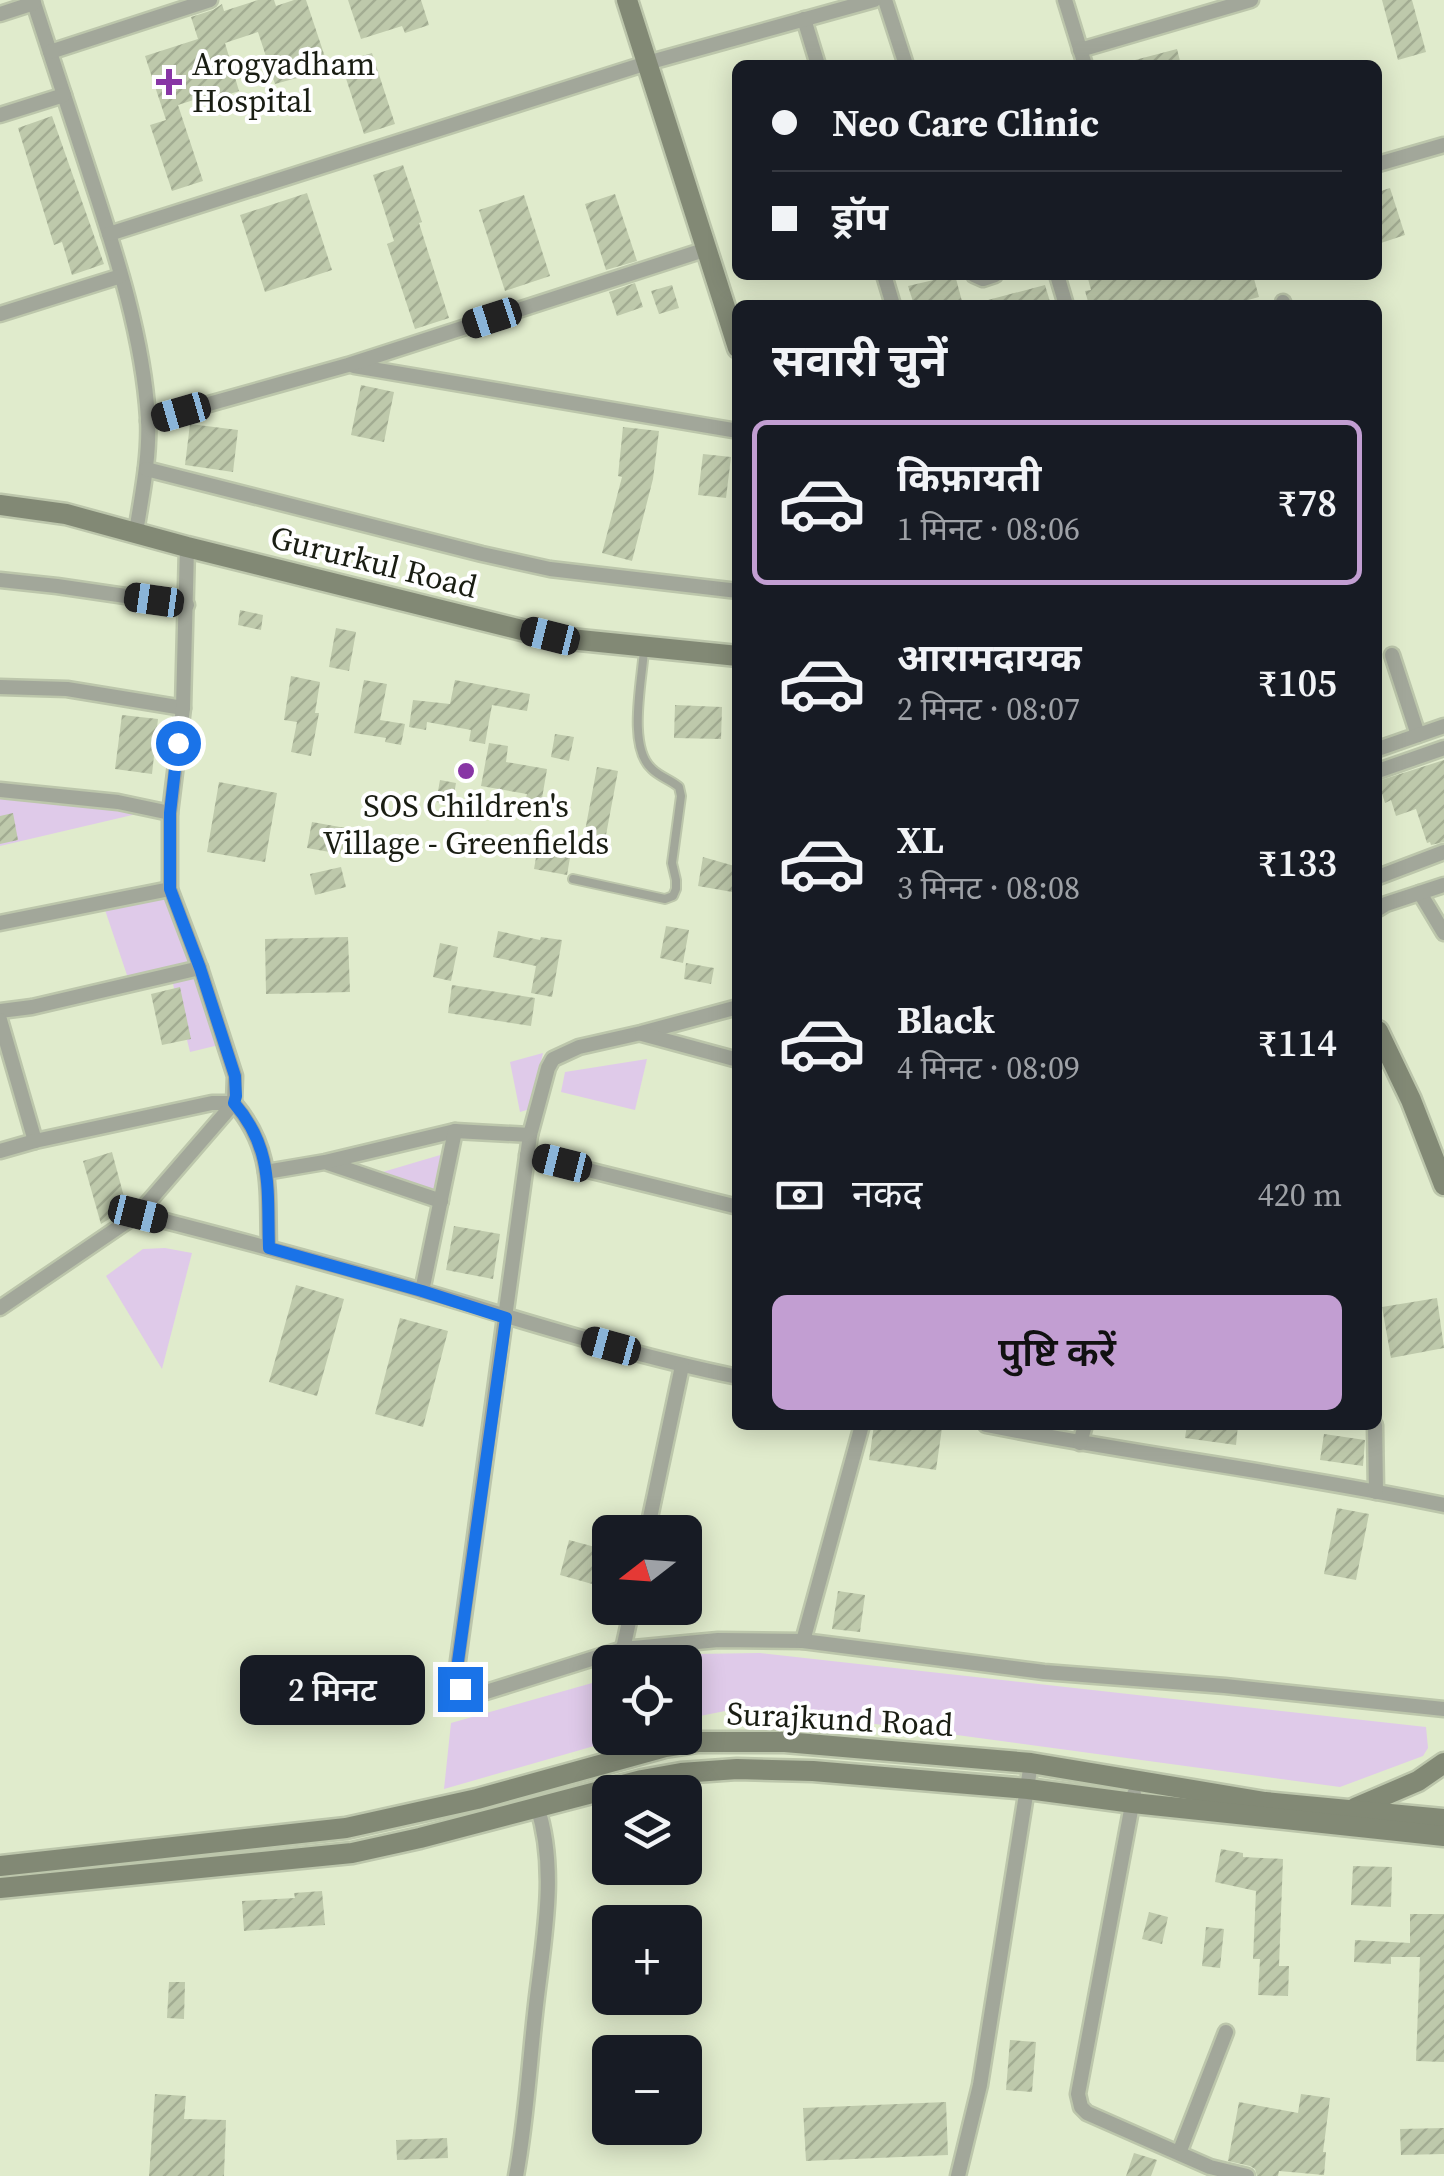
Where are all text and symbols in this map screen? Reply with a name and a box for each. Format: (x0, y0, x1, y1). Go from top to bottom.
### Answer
place label: Arogyadham Hospital (192, 42, 375, 123)
marker: Arogyadham Hospital (156, 69, 182, 95)
text: Neo Care Clinic (832, 97, 1099, 149)
text: ड्रॉप (832, 191, 888, 243)
car (459, 294, 525, 342)
text: सवारी चुनें (772, 329, 947, 391)
car (148, 389, 214, 435)
text: किफ़ायती (897, 452, 1041, 504)
icon: car (777, 458, 867, 548)
text: ₹78 (1278, 477, 1337, 529)
text: 1 मिनट · 08:06 (897, 507, 1080, 551)
street label: Gururkul Road (266, 515, 482, 609)
car (122, 581, 186, 619)
car (517, 614, 583, 658)
text: आरामदायक (897, 632, 1081, 684)
icon: car (777, 638, 867, 728)
text: ₹105 (1258, 657, 1337, 709)
text: 2 मिनट · 08:07 (897, 687, 1080, 731)
route start (156, 721, 201, 766)
marker: SOS Children's Village - Greenfields (455, 760, 477, 782)
place label: SOS Children's Village - Greenfields (323, 784, 609, 865)
text: XL (897, 814, 944, 866)
icon: car (777, 818, 867, 908)
text: ₹133 (1258, 837, 1337, 889)
text: 3 मिनट · 08:08 (897, 866, 1080, 910)
text: Black (897, 994, 995, 1046)
icon: car (777, 998, 867, 1088)
text: ₹114 (1258, 1017, 1337, 1069)
text: 4 मिनट · 08:09 (897, 1046, 1080, 1090)
car (529, 1141, 595, 1185)
icon: cash (772, 1168, 827, 1223)
text: नकद (852, 1168, 922, 1220)
text: 420 m (1258, 1173, 1342, 1217)
car (105, 1192, 171, 1236)
button: पुष्टि करें (772, 1295, 1342, 1410)
car (578, 1324, 644, 1368)
north arrow (592, 1515, 702, 1625)
map controls (592, 1515, 702, 2145)
button: locate (592, 1645, 702, 1755)
callout: 2 मिनट (240, 1654, 425, 1724)
route end (438, 1667, 483, 1712)
text: 2 मिनट (288, 1668, 377, 1712)
street label: Surajkund Road (726, 1691, 954, 1747)
button: layers (592, 1775, 702, 1885)
button: + (592, 1905, 702, 2015)
button: − (592, 2035, 702, 2145)

